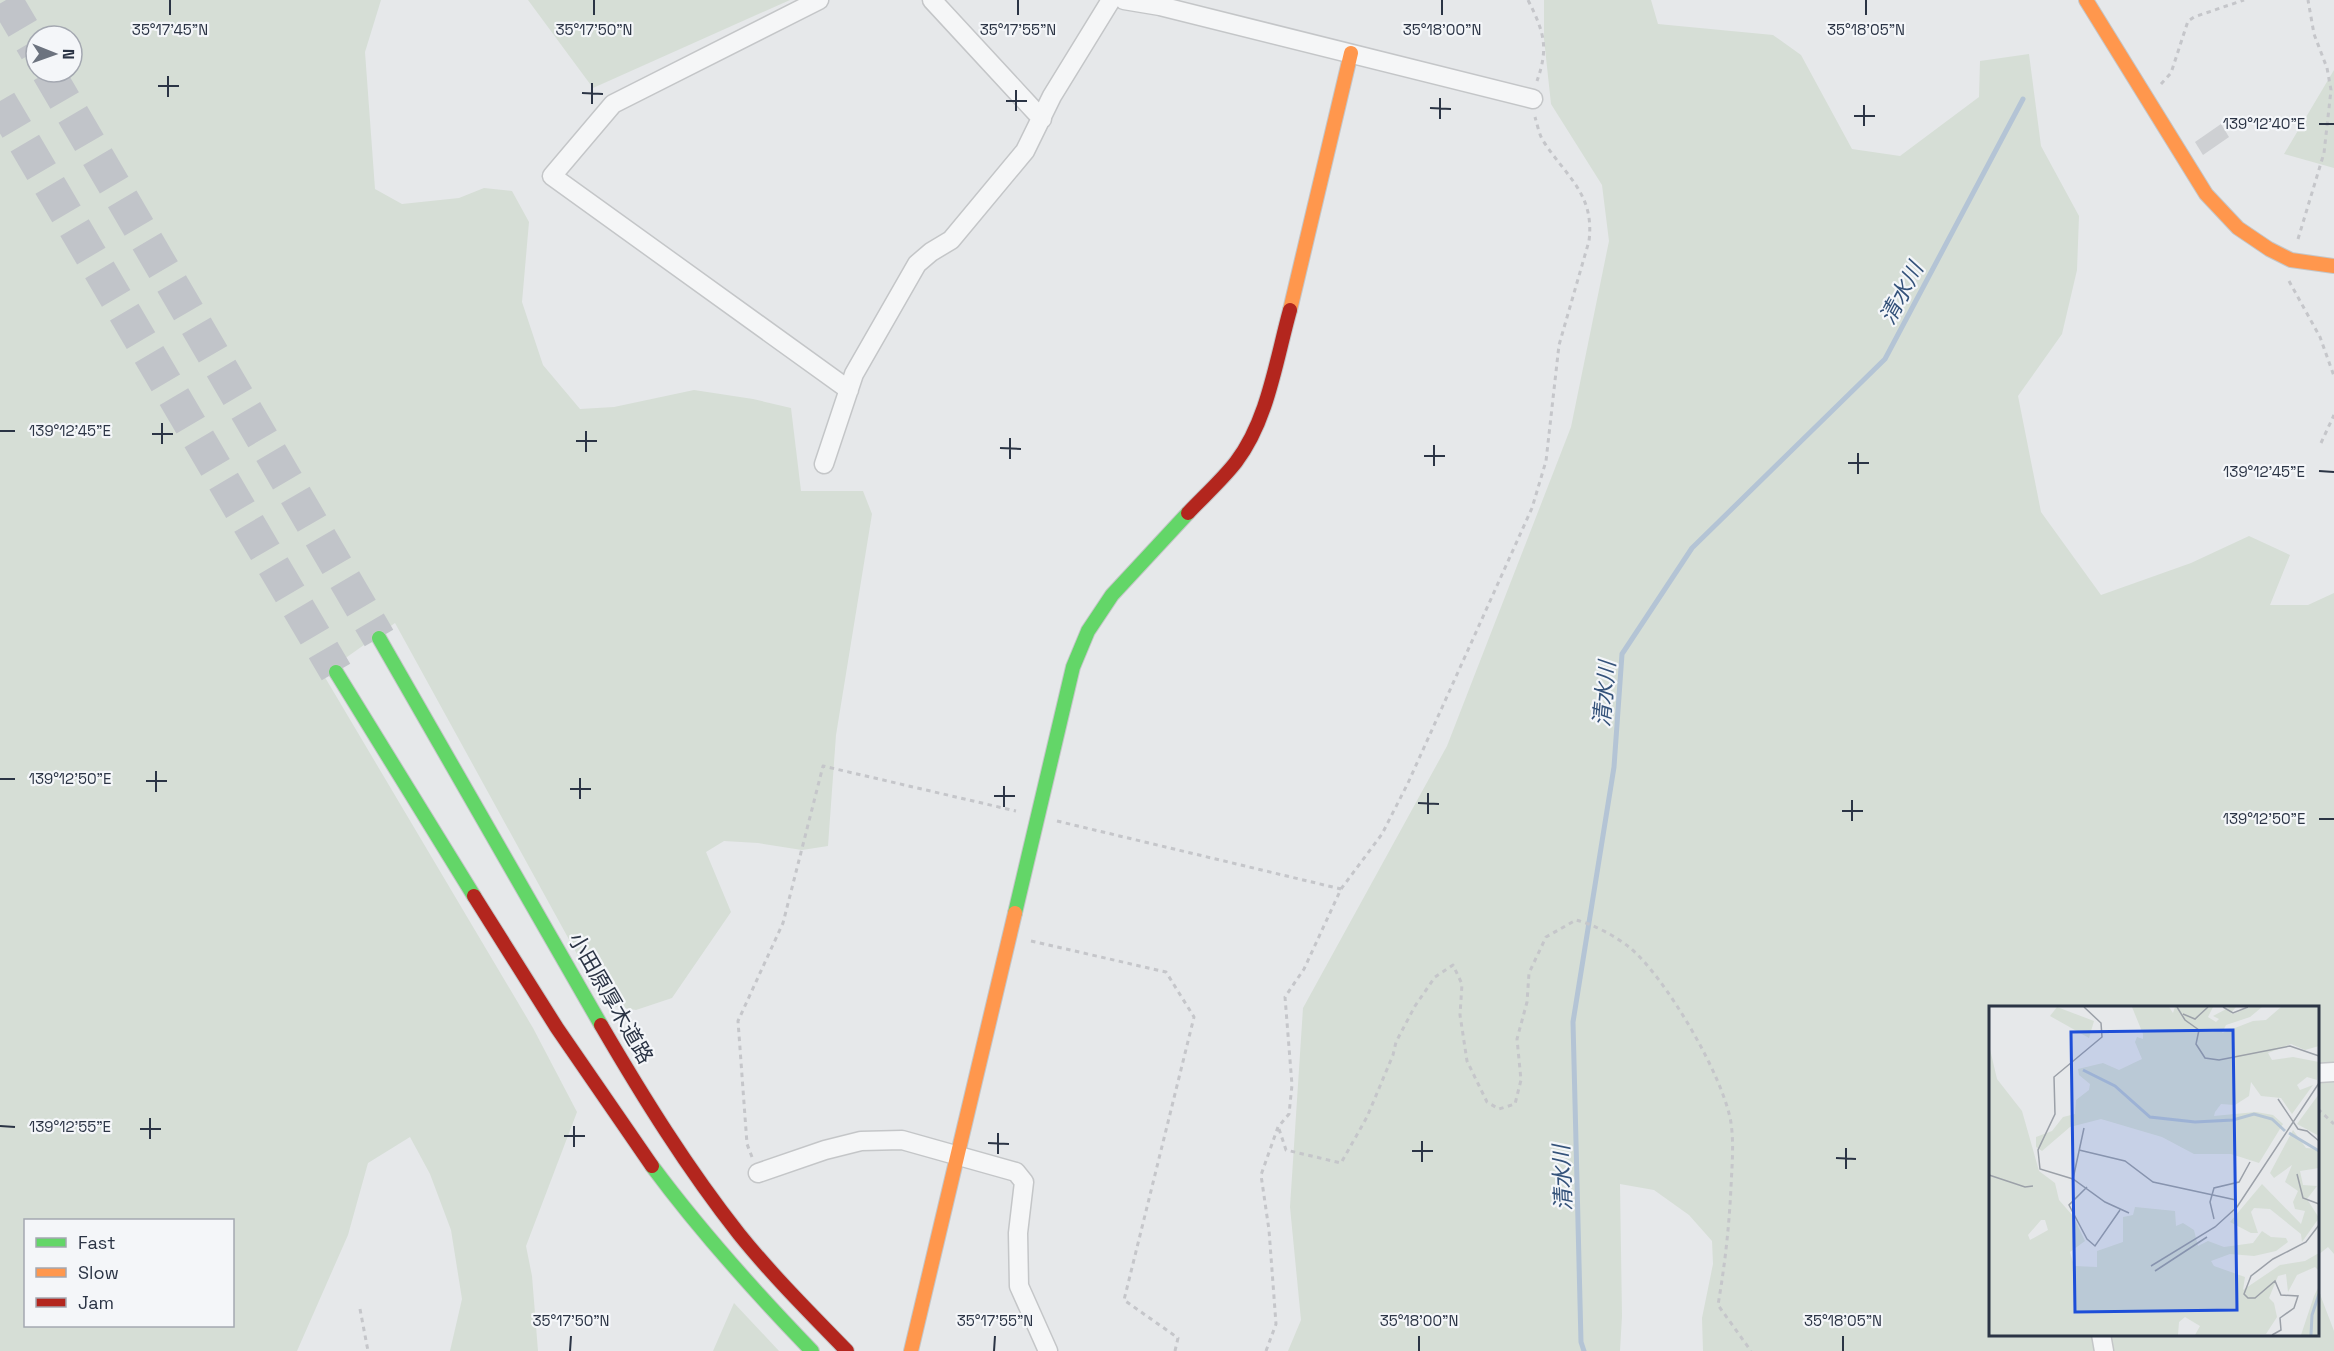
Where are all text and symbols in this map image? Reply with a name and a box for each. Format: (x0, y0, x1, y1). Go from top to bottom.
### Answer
text: 35°17'45"N (132, 20, 208, 39)
text: 35°17'50"N (555, 20, 633, 39)
text: 35°17'55"N (980, 20, 1056, 39)
text: 35°18'00"N (1403, 20, 1481, 39)
text: 35°18'05"N (1827, 20, 1905, 39)
north arrow (24, 24, 84, 84)
text: N (58, 49, 79, 60)
text: 139°12'40"E (2223, 114, 2305, 133)
water label: 清水川 (1873, 256, 1930, 329)
text: 139°12'45"E (29, 421, 111, 440)
text: 139°12'45"E (2223, 462, 2305, 481)
water label: 清水川 (1587, 658, 1621, 728)
text: 139°12'50"E (29, 769, 111, 788)
text: 139°12'50"E (2223, 809, 2305, 828)
street label: 小田原厚木道路 (563, 928, 659, 1068)
inset map (1989, 1006, 2319, 1336)
text: 139°12'55"E (29, 1117, 111, 1136)
water label: 清水川 (1547, 1143, 1577, 1211)
legend (24, 1219, 234, 1327)
text: Fast (78, 1231, 115, 1254)
text: Slow (78, 1261, 119, 1284)
text: Jam (78, 1291, 114, 1314)
text: 35°17'50"N (532, 1311, 610, 1330)
text: 35°17'55"N (957, 1311, 1033, 1330)
text: 35°18'00"N (1380, 1311, 1458, 1330)
text: 35°18'05"N (1804, 1311, 1882, 1330)

